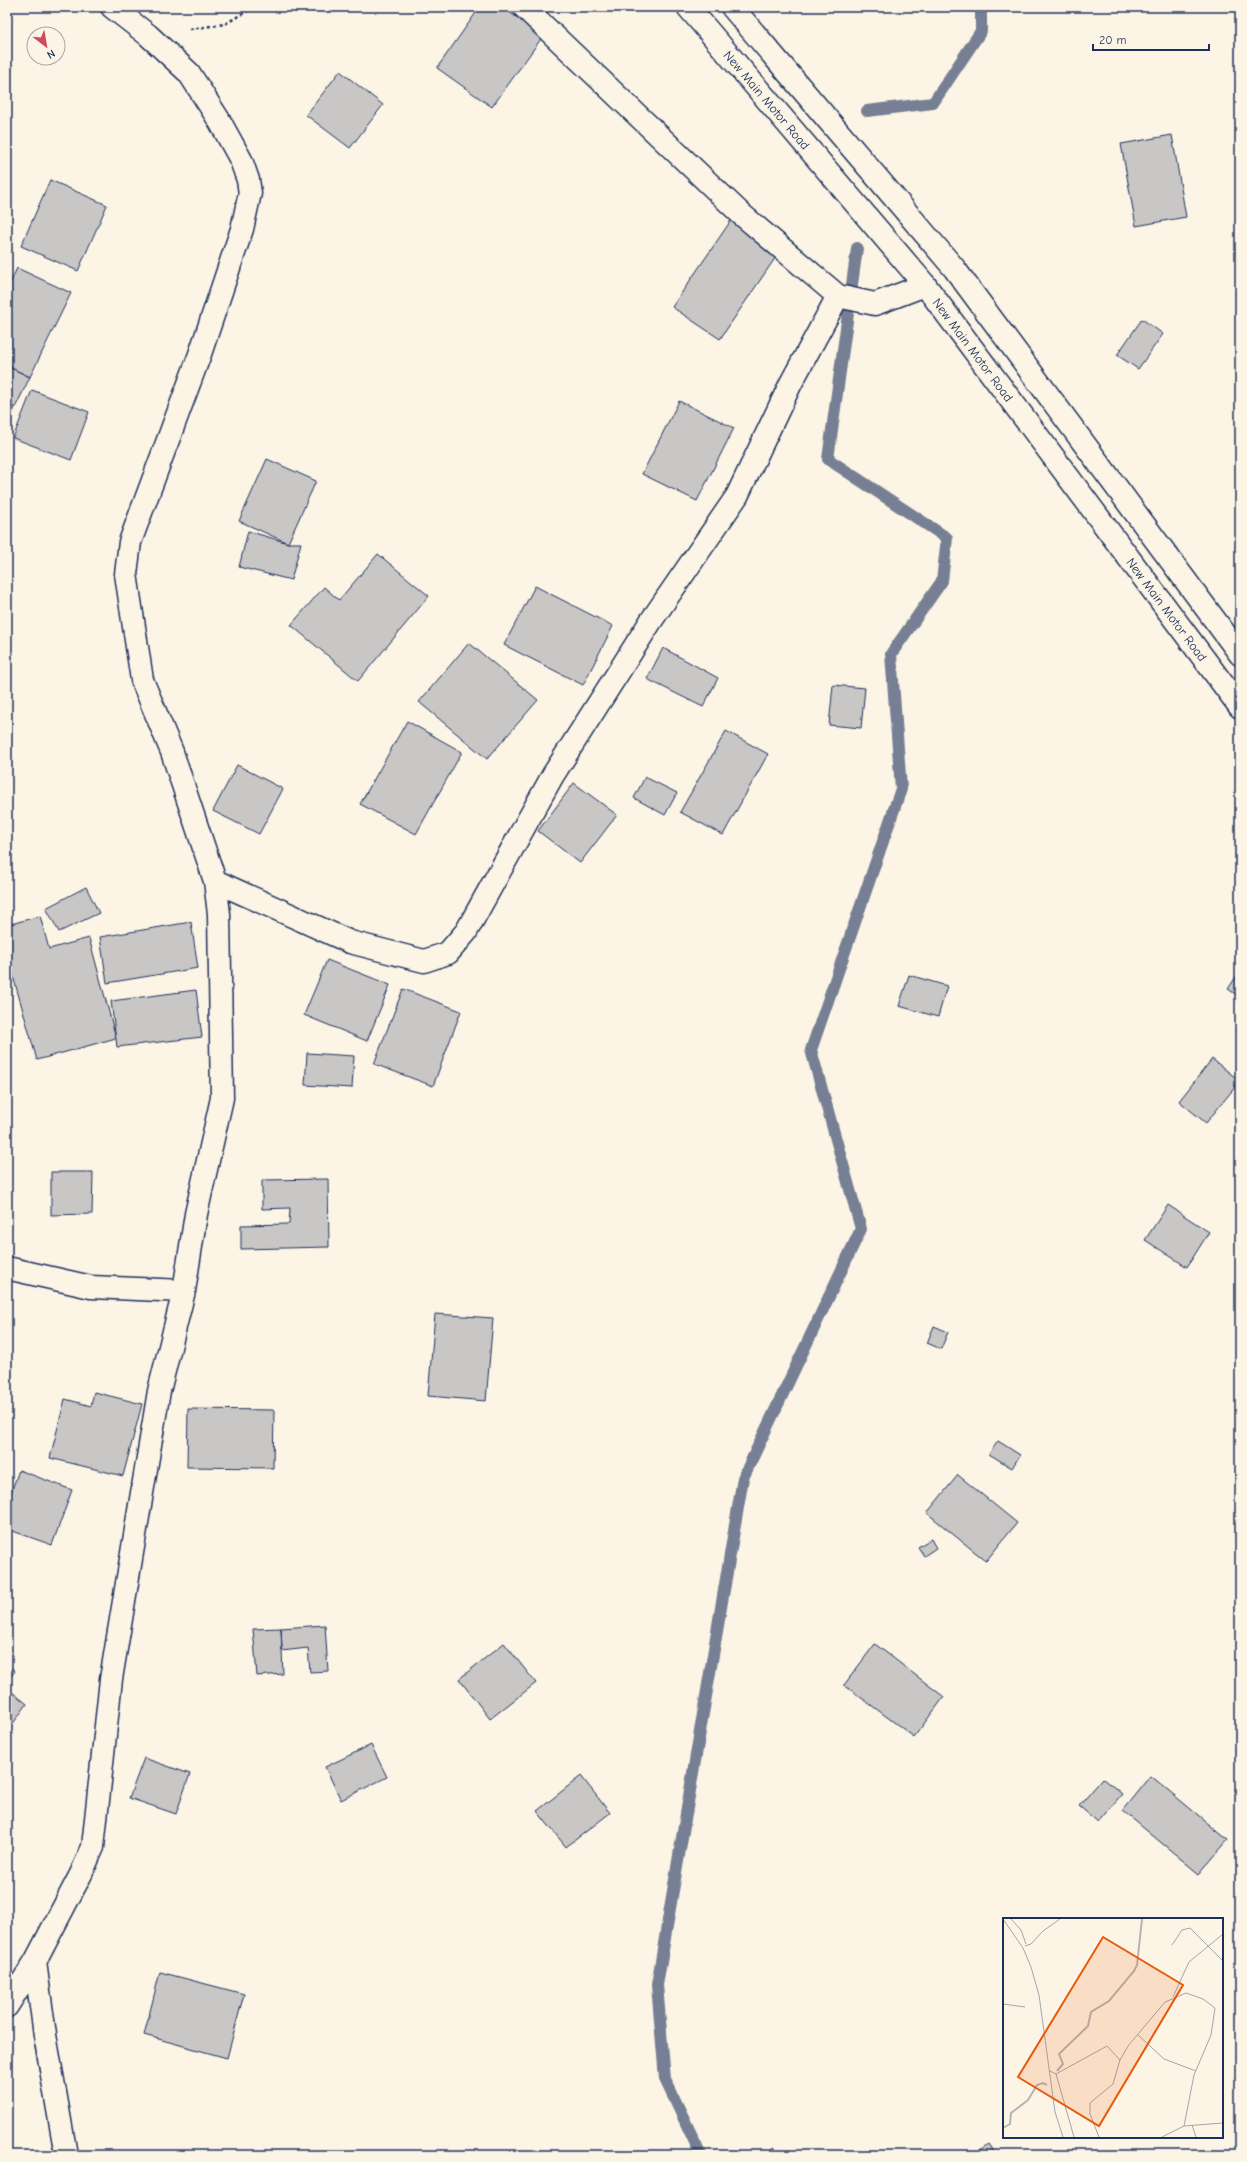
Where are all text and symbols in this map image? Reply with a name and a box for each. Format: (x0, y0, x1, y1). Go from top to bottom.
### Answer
north arrow (26, 26, 66, 66)
scale bar (1093, 26, 1209, 52)
text: 20 m (1099, 33, 1127, 47)
text: N (44, 47, 57, 62)
street label: New Main Motor Road (721, 48, 813, 153)
street label: New Main Motor Road (930, 295, 1016, 404)
street label: New Main Motor Road (1123, 555, 1210, 664)
inset map (1003, 1918, 1223, 2138)

